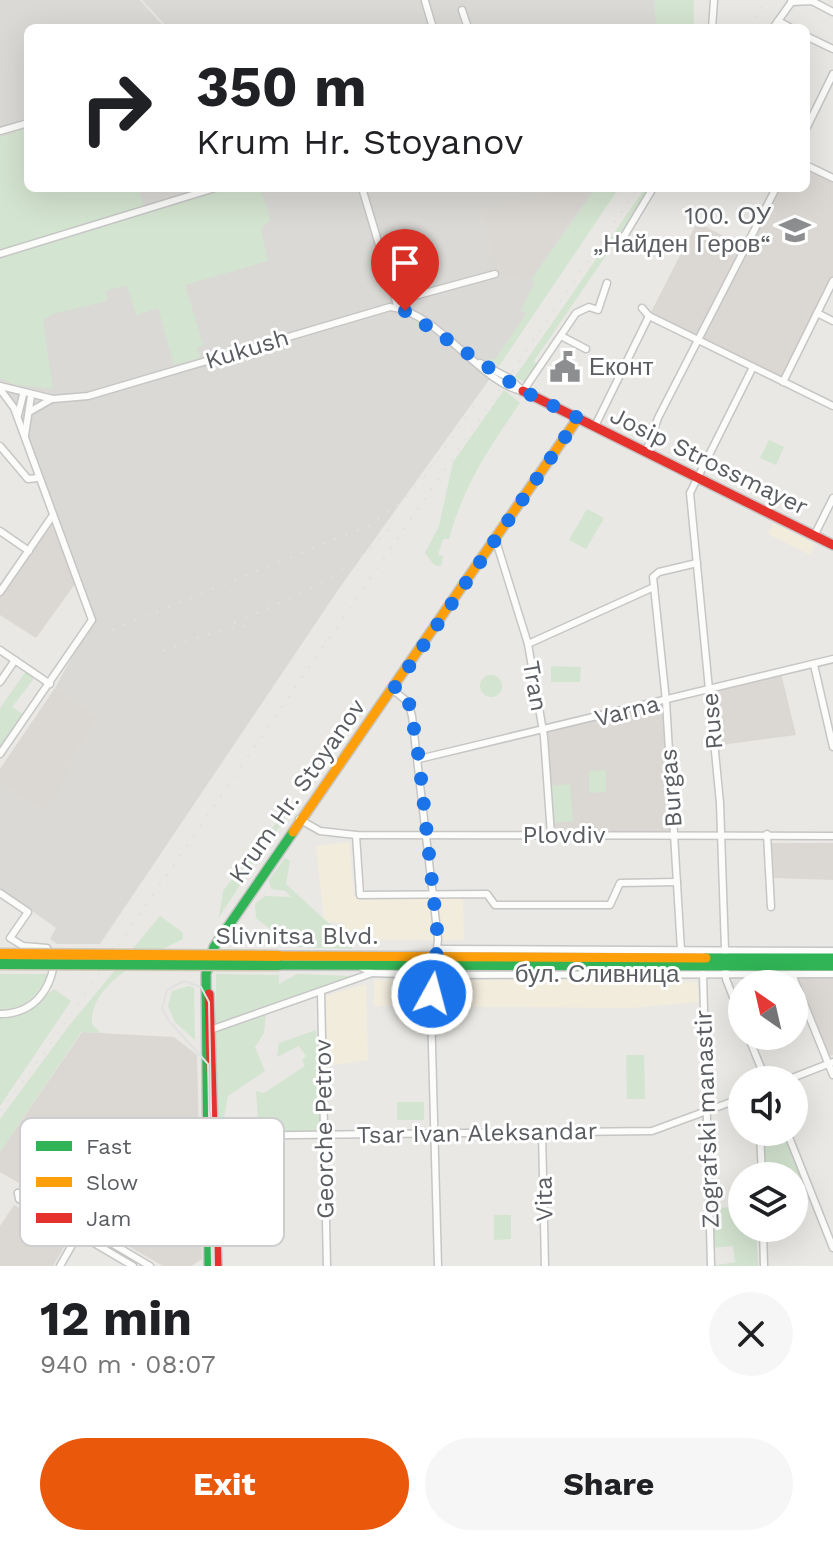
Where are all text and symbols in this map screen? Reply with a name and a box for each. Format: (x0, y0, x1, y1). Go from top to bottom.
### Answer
text: 350 m (196, 54, 367, 120)
icon: right (64, 56, 168, 160)
text: Krum Hr. Stoyanov (196, 121, 523, 163)
place label: 100. ОУ „Найден Геров“ (593, 202, 772, 258)
school or university icon: 100. ОУ „Найден Геров“ (778, 213, 812, 247)
pin (371, 229, 439, 311)
icon: arrive (383, 241, 427, 285)
street label: Kukush (202, 323, 292, 375)
public building icon: Еконт (548, 350, 582, 384)
place label: Еконт (589, 353, 653, 381)
street label: Josip Strossmayer (606, 401, 813, 521)
street label: Tran (517, 659, 553, 713)
street label: Varna (592, 689, 662, 733)
street label: Ruse (696, 691, 728, 751)
street label: Krum Hr. Stoyanov (223, 693, 371, 888)
street label: Burgas (654, 748, 688, 828)
street label: Plovdiv (523, 821, 606, 849)
street label: Slivnitsa Blvd. (215, 922, 379, 950)
position arrow (390, 952, 474, 1036)
street label: бул. Сливница (515, 960, 680, 988)
north arrow (728, 970, 808, 1050)
map controls (728, 970, 808, 1242)
street label: Zografski manastir (689, 1009, 725, 1229)
street label: Georche Petrov (308, 1038, 340, 1219)
button: sound (728, 1066, 808, 1146)
street label: Tsar Ivan Aleksandar (356, 1117, 598, 1149)
legend (20, 1118, 284, 1246)
text: Fast (86, 1134, 132, 1159)
button: layers (728, 1162, 808, 1242)
text: Slow (86, 1170, 138, 1195)
street label: Vita (530, 1176, 558, 1222)
text: Jam (86, 1206, 131, 1231)
text: 12 min (40, 1290, 192, 1347)
button: close (709, 1292, 793, 1376)
text: 940 m · 08:07 (40, 1349, 215, 1379)
button: Exit (40, 1438, 409, 1530)
button: Share (425, 1438, 793, 1530)

